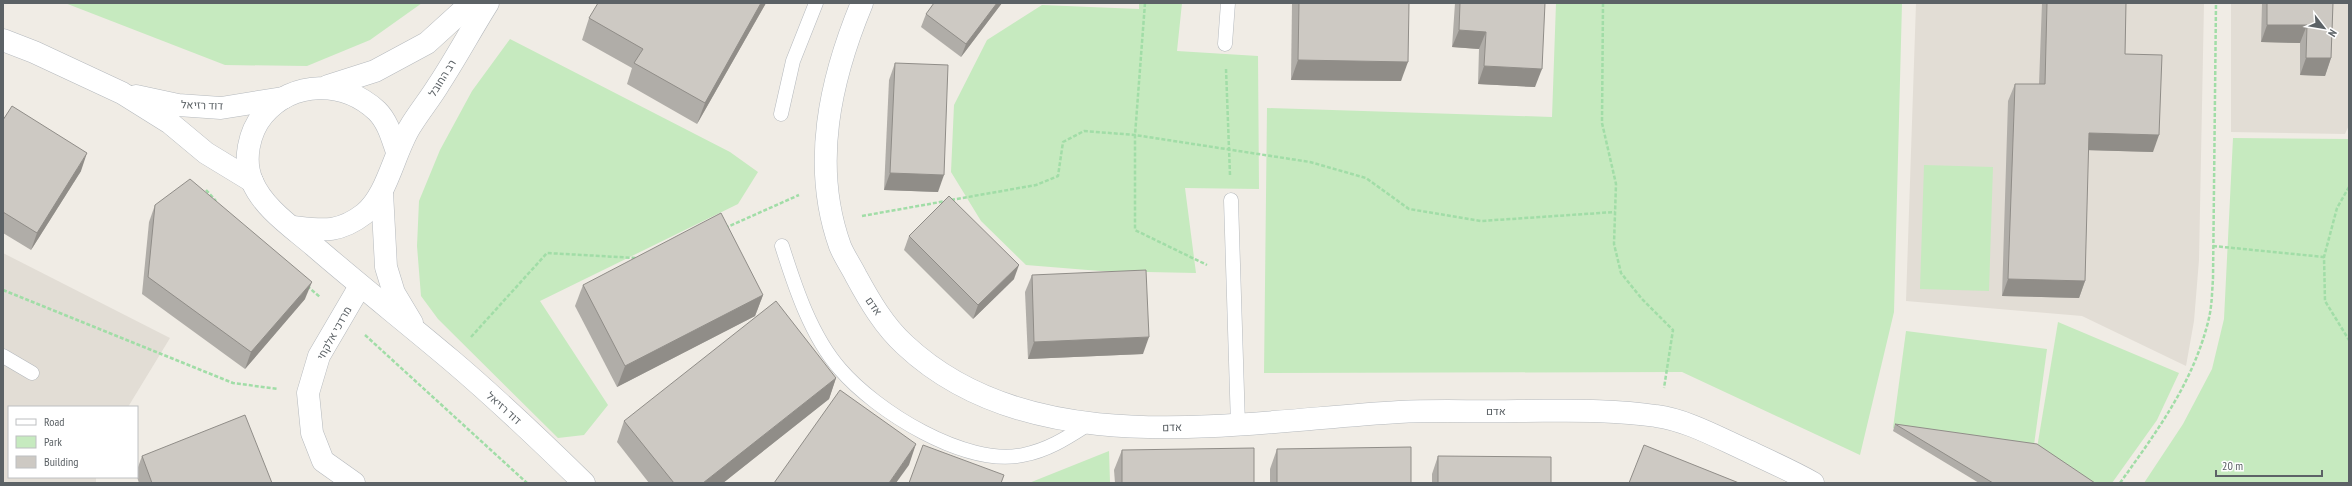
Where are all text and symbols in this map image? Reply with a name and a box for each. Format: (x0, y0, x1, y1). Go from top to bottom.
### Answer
north arrow (2304, 8, 2344, 48)
text: N (2325, 27, 2340, 39)
street label: רב החובל (425, 57, 459, 99)
street label: דוד רזיאל (181, 97, 224, 113)
street label: אדם (863, 294, 885, 318)
street label: מרדכי אלקחי (314, 304, 354, 362)
street label: דוד רזיאל (484, 389, 525, 428)
street label: אדם (1486, 404, 1506, 418)
legend (8, 406, 138, 478)
text: Road (44, 414, 64, 429)
street label: אדם (1162, 420, 1182, 434)
text: Park (44, 434, 62, 449)
scale bar (2216, 452, 2322, 478)
text: Building (44, 454, 79, 469)
text: 20 m (2222, 458, 2243, 473)

